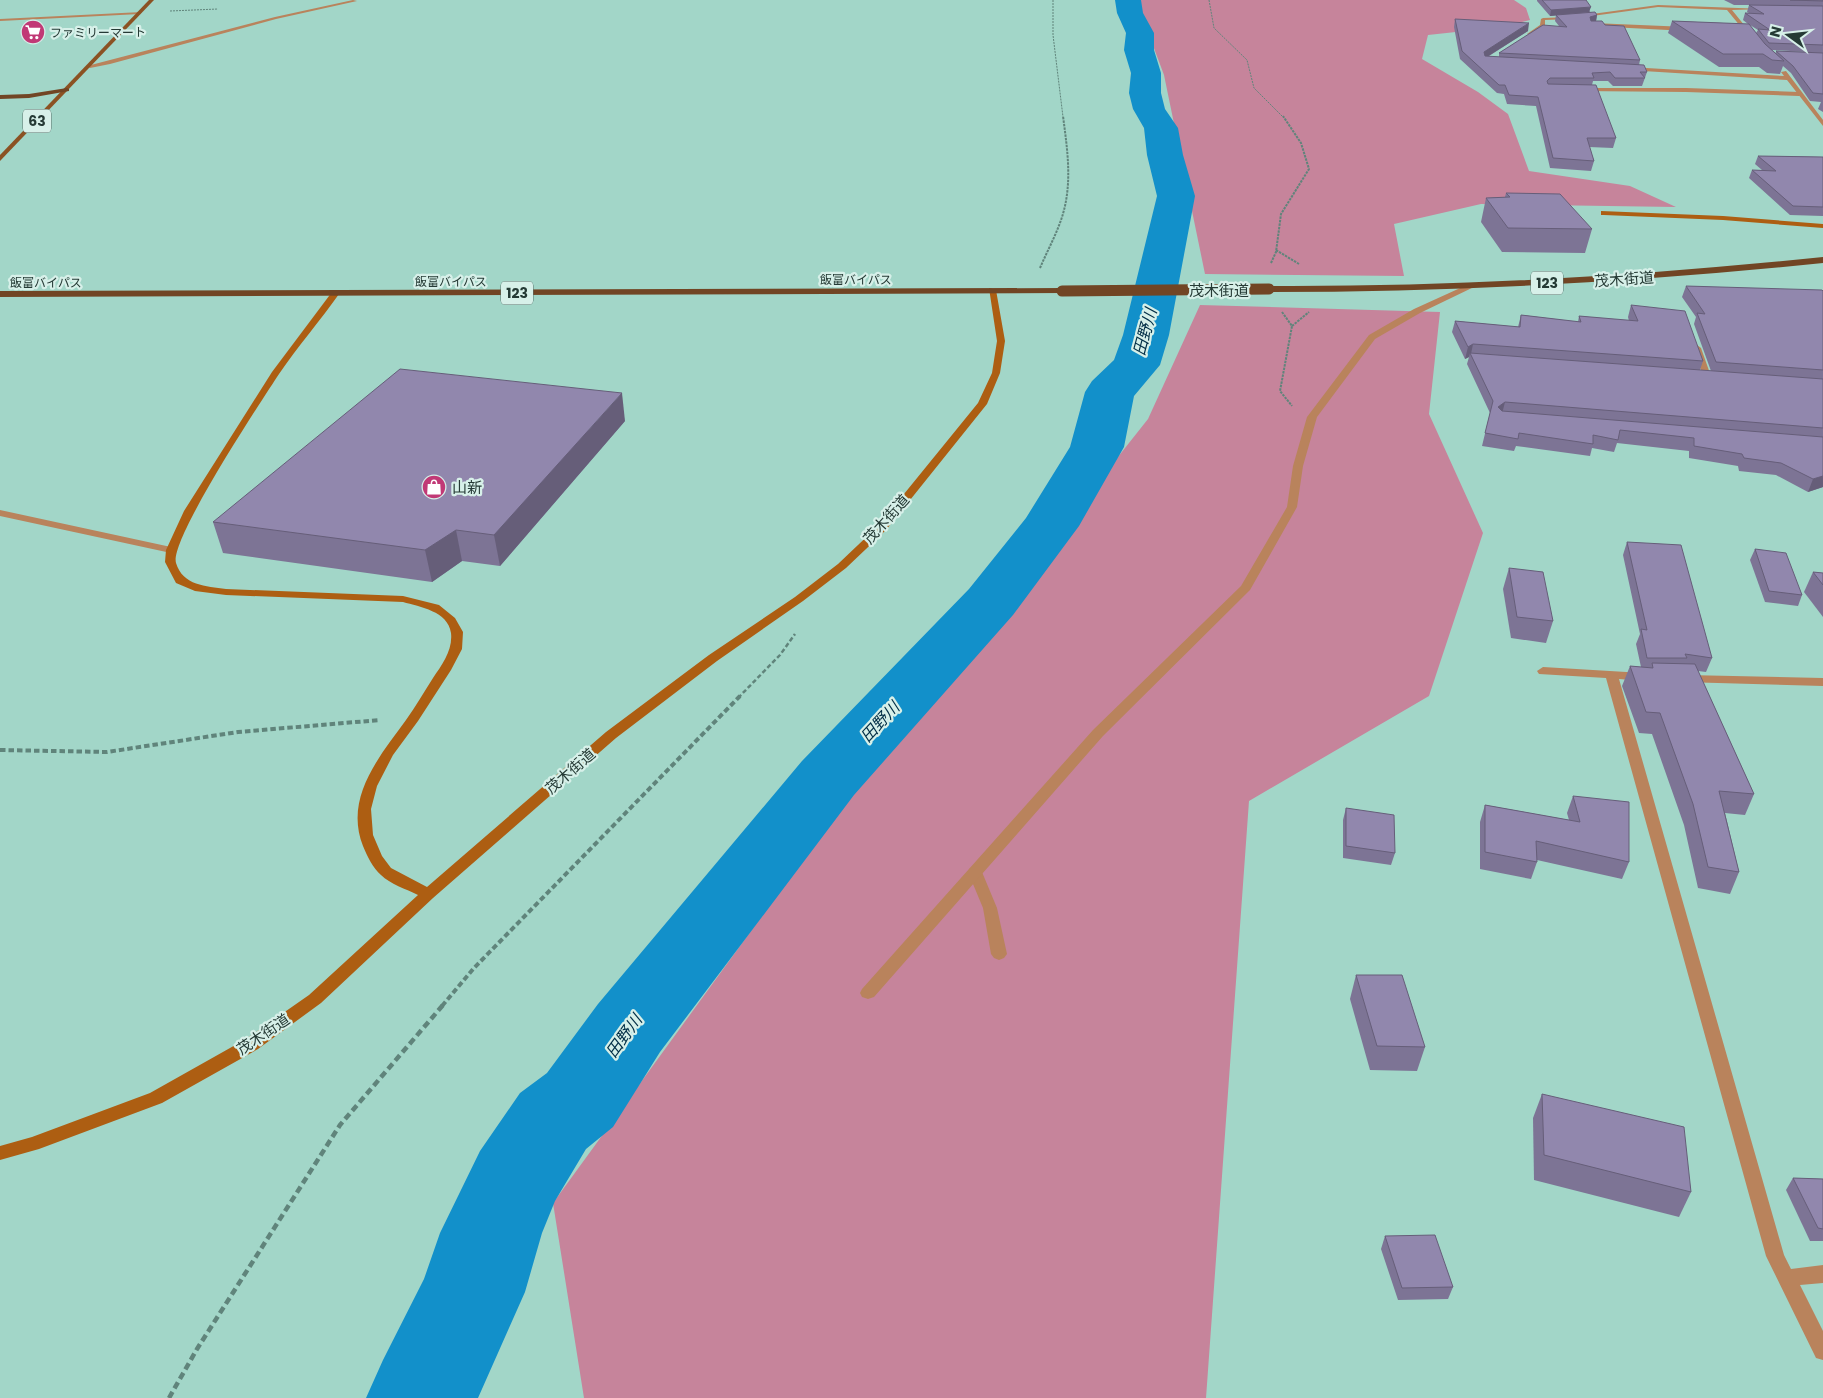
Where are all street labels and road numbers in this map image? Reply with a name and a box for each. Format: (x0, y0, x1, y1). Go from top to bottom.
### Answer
road number: 63 (23, 110, 51, 132)
street label: 茂木街道 (1593, 266, 1655, 292)
street label: 飯富バイパス (820, 271, 892, 288)
road number: 123 (1531, 272, 1563, 294)
street label: 飯富バイパス (415, 273, 487, 290)
street label: 飯富バイパス (10, 274, 82, 291)
street label: 茂木街道 (1189, 280, 1249, 301)
road number: 123 (501, 282, 533, 304)
street label: 茂木街道 (858, 490, 914, 548)
street label: 茂木街道 (540, 743, 600, 799)
street label: 茂木街道 (232, 1009, 294, 1059)

